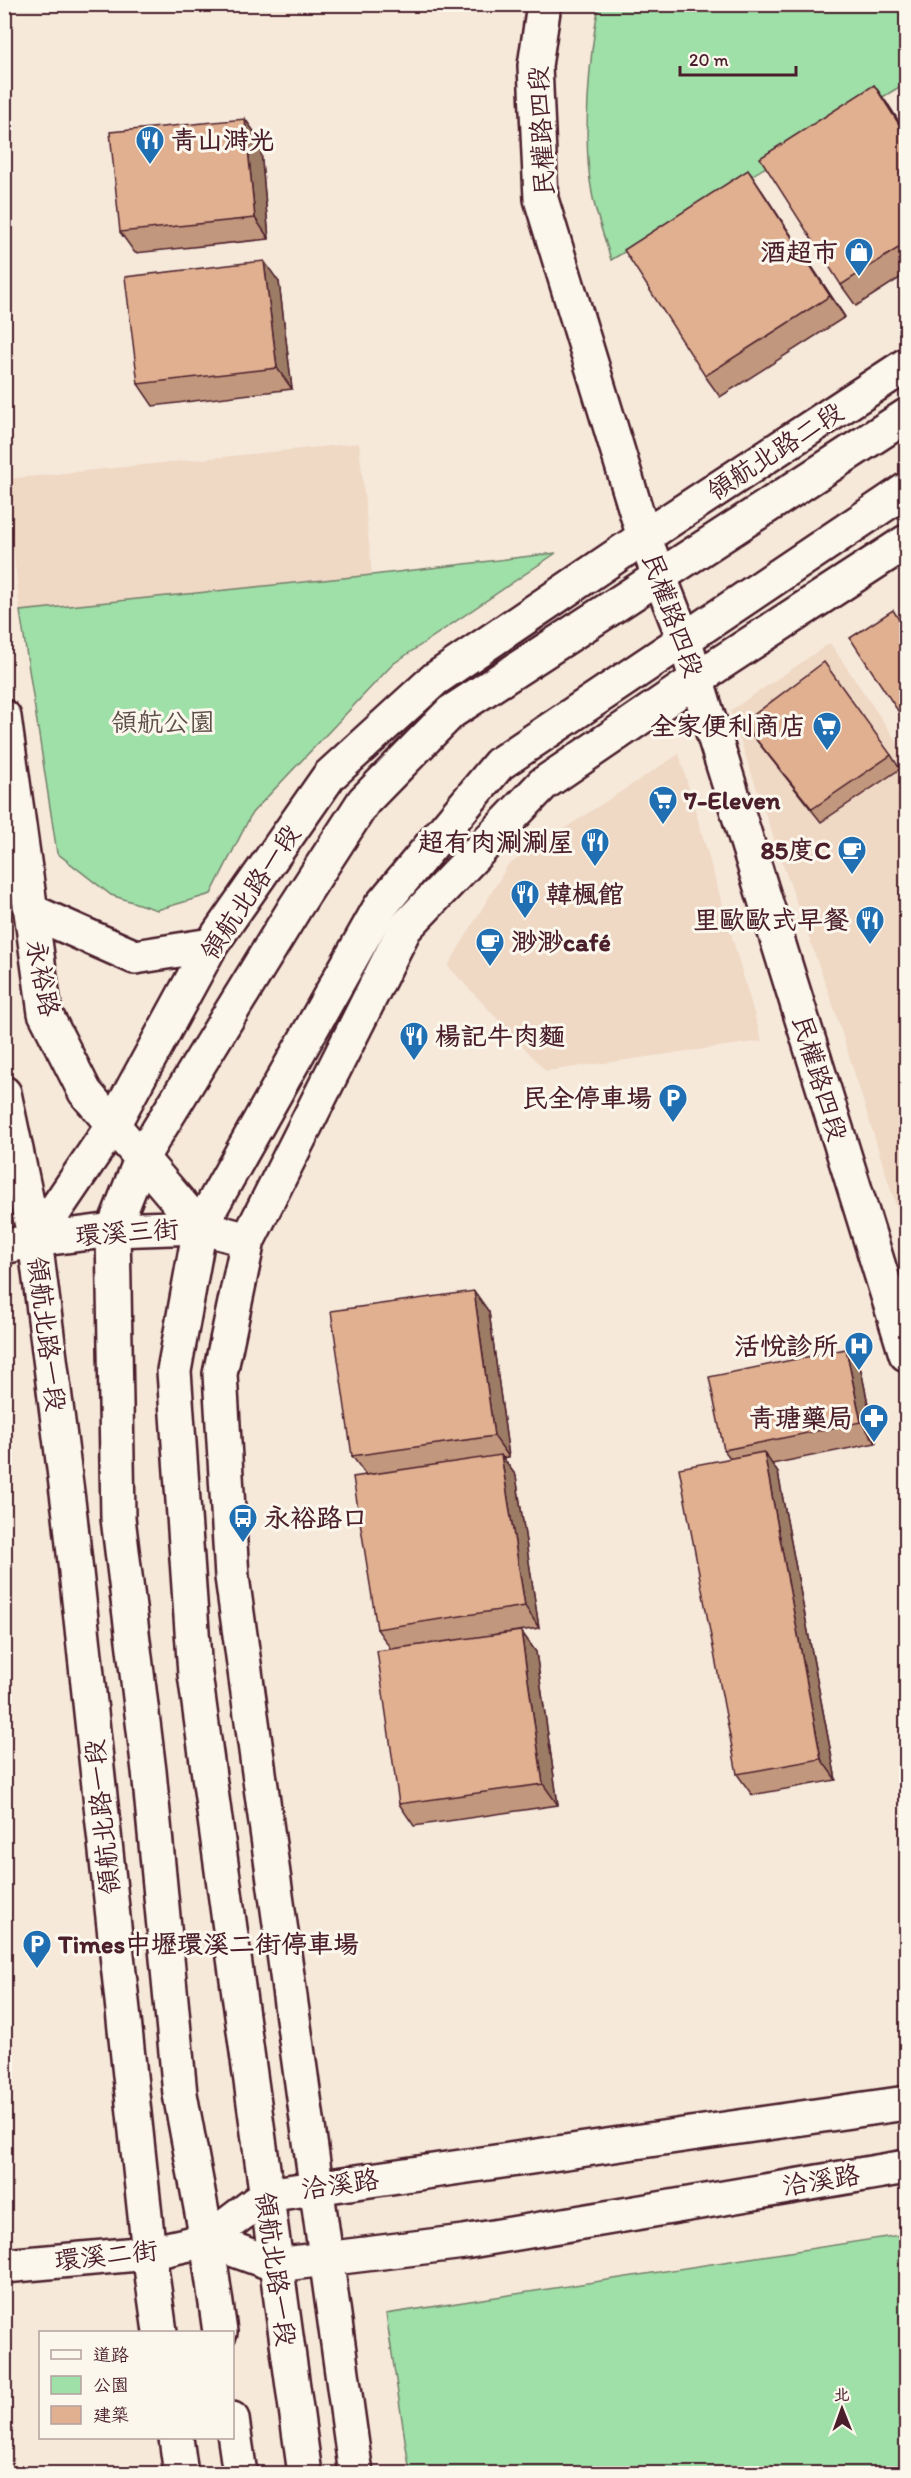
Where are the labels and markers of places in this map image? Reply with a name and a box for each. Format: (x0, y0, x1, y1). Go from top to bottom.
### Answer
restaurant icon: 青山溡光 (134, 124, 166, 166)
place label: 青山溡光 (171, 124, 275, 156)
place label: 酒超市 (760, 236, 838, 268)
shop icon: 酒超市 (843, 236, 875, 278)
place label: 全家便利商店 (650, 710, 806, 742)
supermarket icon: 全家便利商店 (811, 710, 843, 752)
supermarket icon: 7-Eleven (647, 784, 679, 826)
place label: 7-Eleven (683, 784, 781, 816)
place label: 超有肉涮涮屋 (418, 826, 574, 858)
restaurant icon: 超有肉涮涮屋 (579, 826, 611, 868)
place label: 85度C (760, 834, 831, 866)
cafe icon: 85度C (836, 834, 868, 876)
restaurant icon: 韓楓館 (509, 878, 541, 920)
place label: 韓楓館 (546, 878, 624, 910)
place label: 里歐歐式早餐 (693, 904, 849, 936)
restaurant icon: 里歐歐式早餐 (854, 904, 886, 946)
cafe icon: 渺渺café (474, 926, 506, 968)
place label: 渺渺café (511, 926, 611, 958)
restaurant icon: 楊記牛肉麵 (398, 1020, 430, 1062)
place label: 楊記牛肉麵 (435, 1020, 565, 1052)
place label: 民全停車場 (522, 1082, 652, 1114)
parking icon: 民全停車場 (657, 1082, 689, 1124)
place label: 活悅診所 (734, 1330, 838, 1362)
hospital icon: 活悅診所 (843, 1330, 875, 1372)
place label: 青瑭藥局 (749, 1402, 853, 1434)
pharmacy icon: 青瑭藥局 (858, 1402, 890, 1444)
bus stop icon: 永裕路口 (227, 1502, 259, 1544)
place label: 永裕路口 (264, 1502, 368, 1534)
parking icon: Times中壢環溪二街停車場 (21, 1928, 53, 1970)
place label: Times中壢環溪二街停車場 (57, 1928, 359, 1960)

